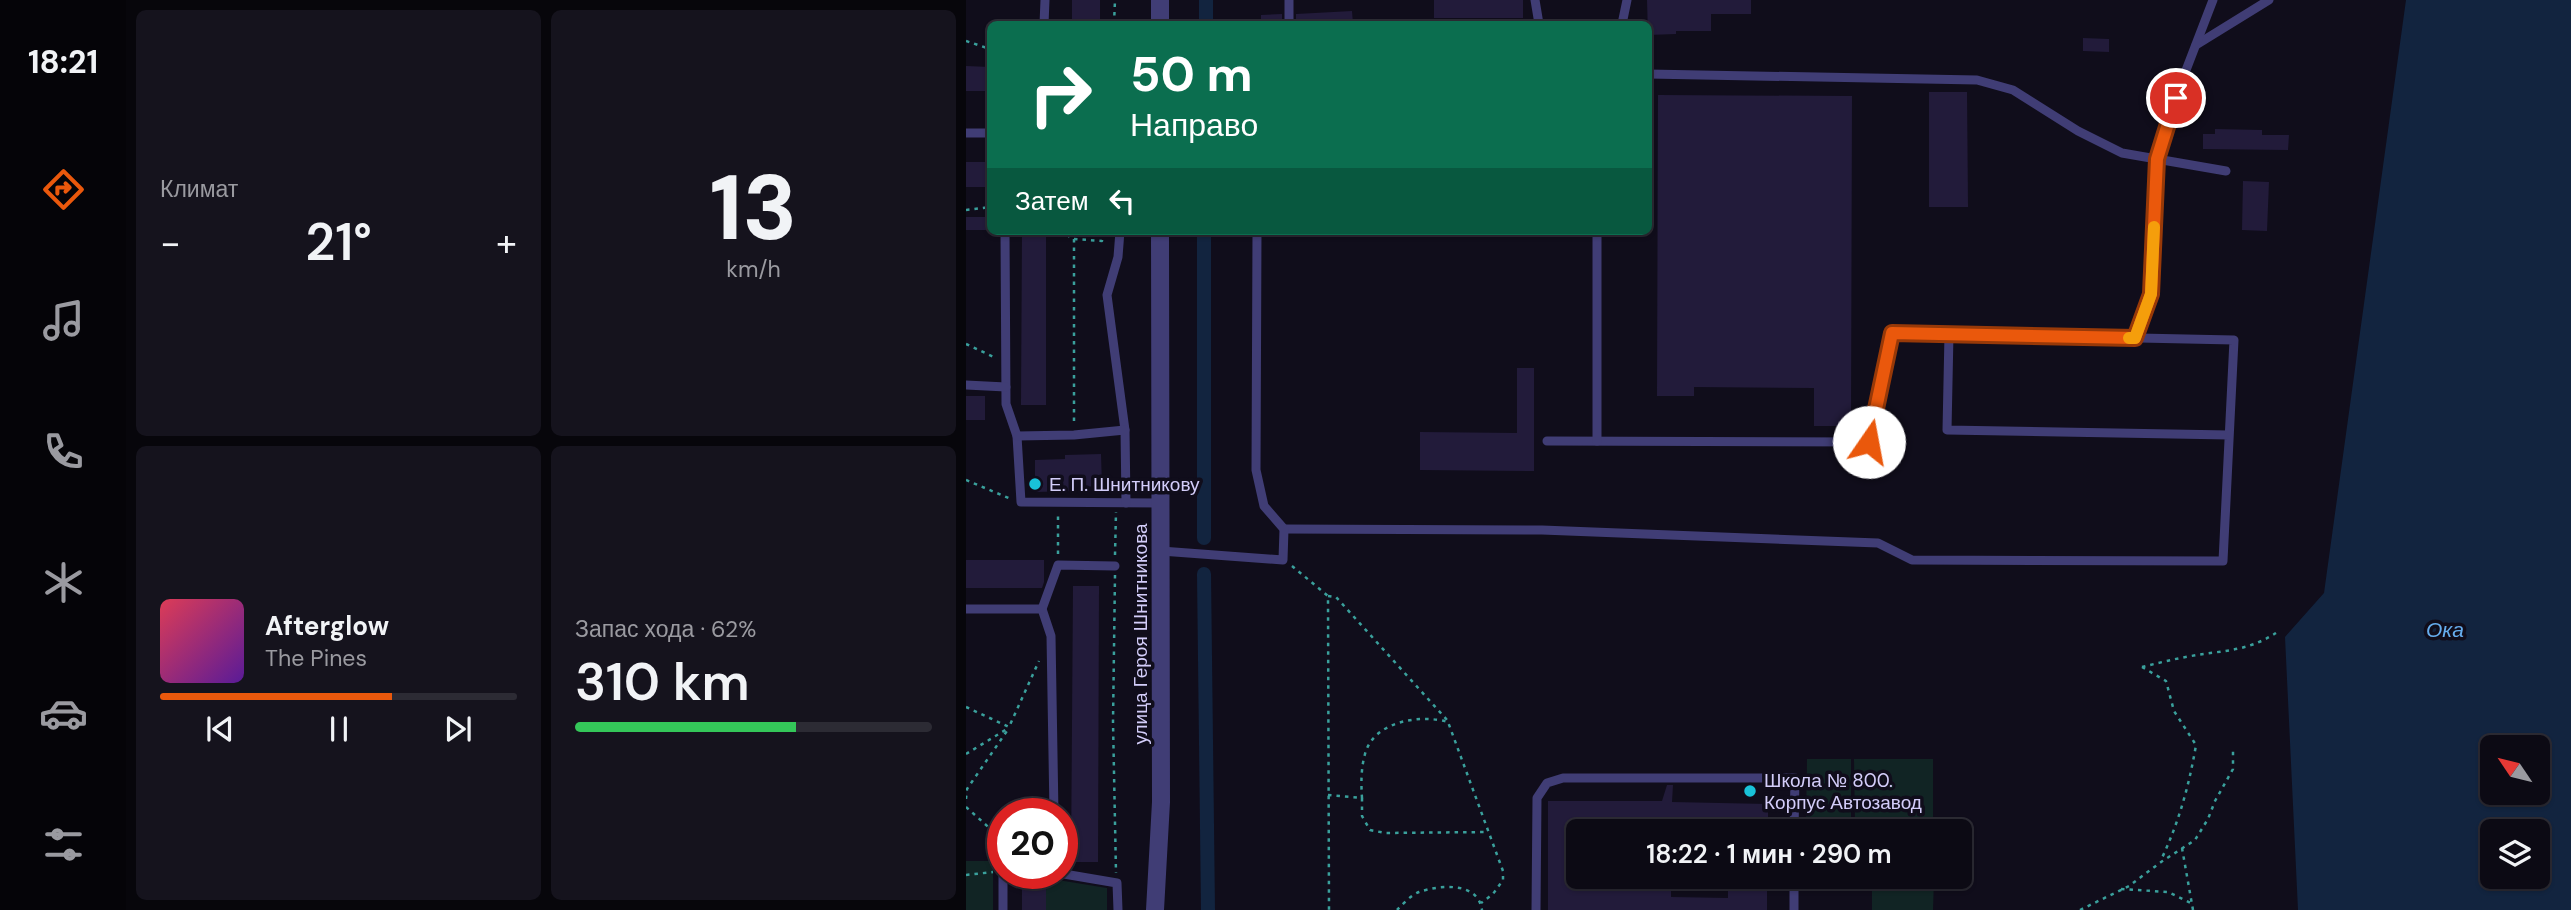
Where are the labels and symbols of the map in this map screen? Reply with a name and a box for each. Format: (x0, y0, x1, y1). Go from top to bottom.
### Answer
pin (2146, 68, 2206, 128)
position arrow (1832, 405, 1906, 479)
place label: Е. П. Шнитникову (1049, 472, 1200, 497)
marker: Е. П. Шнитникову (1027, 476, 1043, 492)
street label: улица Героя Шнитникова (1128, 523, 1153, 745)
water label: Ока (2426, 616, 2464, 644)
north arrow (2480, 735, 2550, 805)
place label: Школа № 800. Корпус Автозавод (1764, 768, 1922, 815)
marker: Школа № 800. Корпус Автозавод (1742, 783, 1758, 799)
speed limit sign: 20 (987, 798, 1078, 889)

